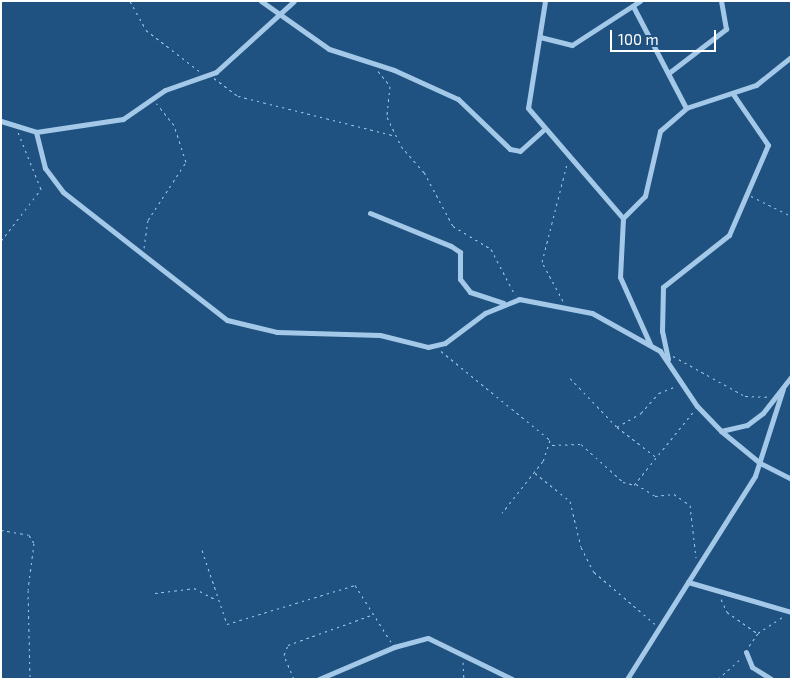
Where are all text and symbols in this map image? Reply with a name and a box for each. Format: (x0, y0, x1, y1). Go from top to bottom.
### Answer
scale bar (612, 20, 718, 52)
text: 100 m (618, 30, 659, 48)

